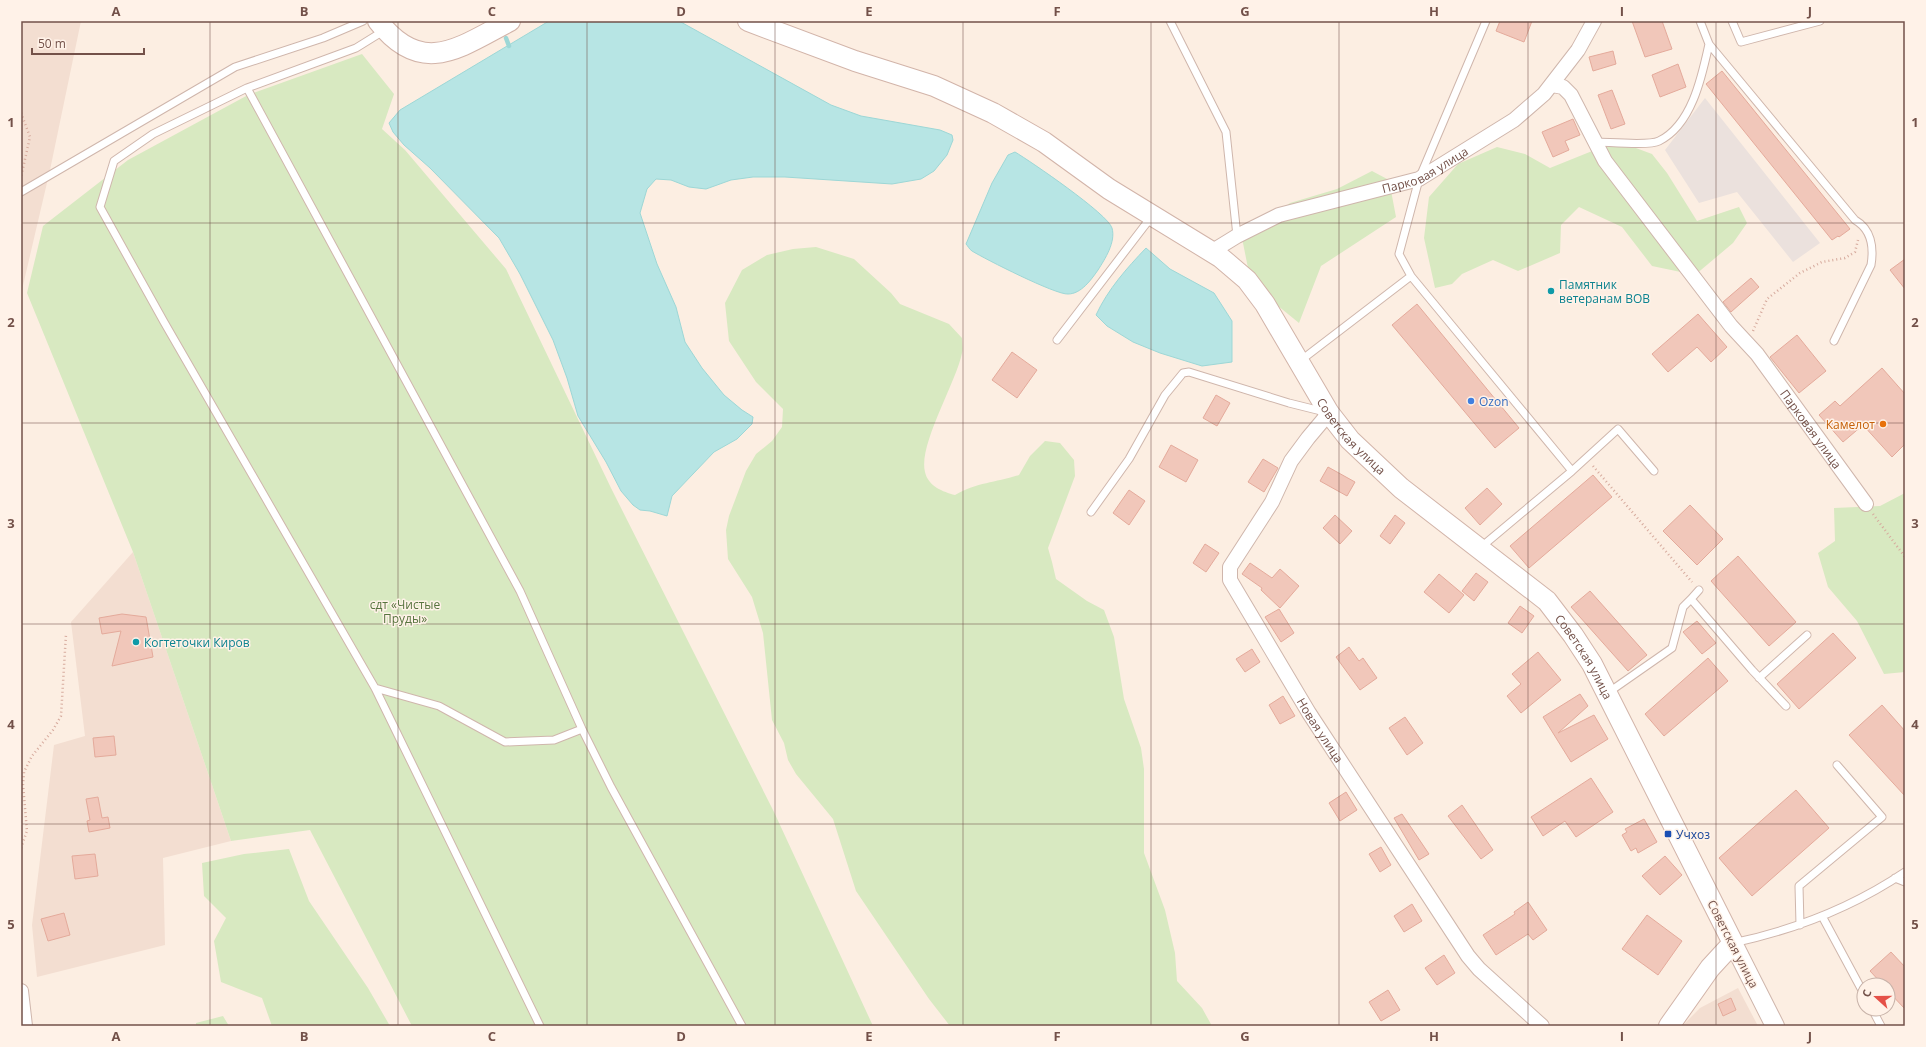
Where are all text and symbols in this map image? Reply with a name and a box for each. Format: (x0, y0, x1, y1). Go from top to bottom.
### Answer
text: A (112, 2, 121, 20)
text: B (300, 2, 309, 20)
text: C (488, 2, 496, 20)
text: D (676, 2, 686, 20)
text: E (865, 2, 873, 20)
text: F (1053, 2, 1061, 20)
text: G (1240, 2, 1250, 20)
text: H (1429, 2, 1439, 20)
text: I (1620, 2, 1624, 20)
text: J (1807, 2, 1812, 20)
scale bar (32, 30, 144, 56)
text: 50 m (38, 35, 66, 52)
text: 1 (7, 113, 15, 131)
text: 1 (1911, 113, 1919, 131)
street label: Парковая улица (1380, 142, 1471, 197)
place label: Памятник ветеранам ВОВ (1559, 276, 1650, 307)
marker: Памятник ветеранам ВОВ (1546, 286, 1556, 296)
text: 2 (7, 313, 15, 331)
text: 2 (1911, 313, 1919, 331)
street label: Парковая улица (1777, 386, 1846, 472)
place label: Ozon (1479, 393, 1509, 410)
street label: Советская улица (1313, 394, 1390, 478)
marker: Ozon (1466, 396, 1476, 406)
place label: Камелот (1826, 416, 1875, 433)
marker: Камелот (1878, 419, 1888, 429)
text: 3 (7, 514, 15, 532)
text: 3 (1911, 514, 1919, 532)
park label: сдт «Чистые Пруды» (370, 596, 441, 627)
street label: Советская улица (1552, 611, 1617, 702)
place label: Когтеточки Киров (144, 634, 250, 651)
marker: Когтеточки Киров (131, 637, 141, 647)
street label: Новая улица (1293, 694, 1348, 766)
text: 4 (7, 715, 15, 733)
text: 4 (1911, 715, 1919, 733)
place label: Учхоз (1676, 826, 1710, 843)
marker: Учхоз (1663, 829, 1673, 839)
street label: Советская улица (1703, 897, 1763, 991)
text: 5 (7, 915, 15, 933)
text: 5 (1911, 915, 1919, 933)
north arrow (1856, 977, 1896, 1017)
text: С (1858, 987, 1874, 999)
text: A (112, 1027, 121, 1045)
text: B (300, 1027, 309, 1045)
text: C (488, 1027, 496, 1045)
text: D (676, 1027, 686, 1045)
text: E (865, 1027, 873, 1045)
text: F (1053, 1027, 1061, 1045)
text: G (1240, 1027, 1250, 1045)
text: H (1429, 1027, 1439, 1045)
text: I (1620, 1027, 1624, 1045)
text: J (1807, 1027, 1812, 1045)

